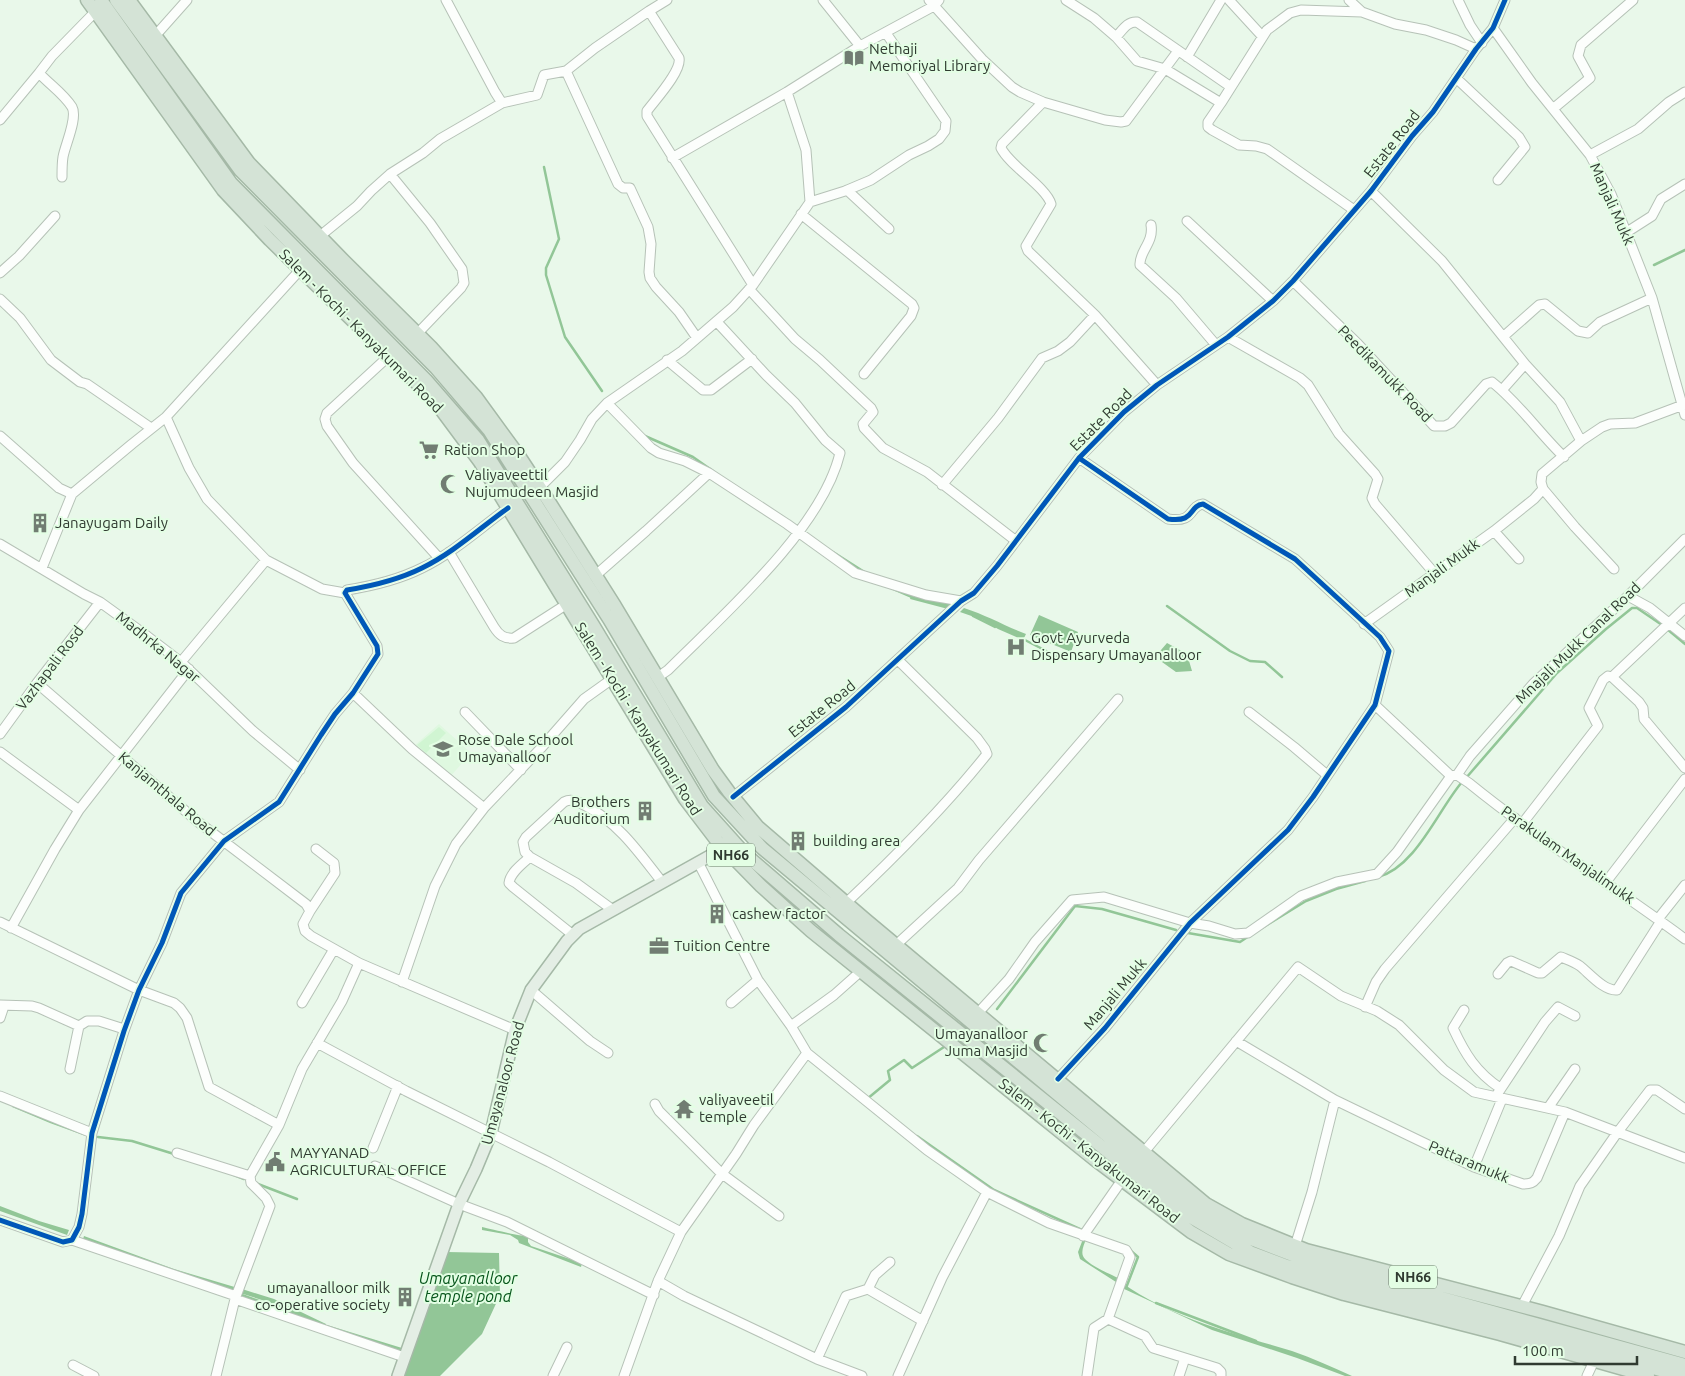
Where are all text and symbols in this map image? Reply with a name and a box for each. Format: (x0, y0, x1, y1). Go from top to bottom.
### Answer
place label: Nethaji Memoriyal Library (869, 40, 990, 74)
library icon: Nethaji Memoriyal Library (843, 47, 865, 69)
street label: Estate Road (1360, 107, 1423, 181)
street label: Manjali Mukk (1587, 160, 1638, 248)
street label: Salem - Kochi - Kanyakumari Road (276, 245, 447, 416)
street label: Peedikamukk Road (1335, 322, 1436, 425)
street label: Estate Road (1066, 385, 1135, 454)
supermarket icon: Ration Shop (418, 439, 440, 461)
place label: Ration Shop (444, 441, 525, 458)
place label: Valiyaveettil Nujumudeen Masjid (465, 466, 599, 500)
mosque icon: Valiyaveettil Nujumudeen Masjid (439, 473, 461, 495)
building icon: Janayugam Daily (29, 512, 51, 534)
place label: Janayugam Daily (55, 514, 168, 531)
street label: Manjali Mukk (1401, 534, 1483, 600)
street label: Mnajali Mukk Canal Road (1512, 579, 1644, 707)
street label: Madhrka Nagar (113, 608, 204, 686)
street label: Salem - Kochi - Kanyakumari Road (572, 619, 705, 818)
street label: Vazhapali Rosd (12, 622, 87, 713)
place label: Govt Ayurveda Dispensary Umayanalloor (1031, 629, 1202, 663)
hospital icon: Govt Ayurveda Dispensary Umayanalloor (1005, 636, 1027, 658)
street label: Estate Road (785, 677, 858, 741)
place label: Rose Dale School Umayanalloor (458, 731, 573, 765)
school or university icon: Rose Dale School Umayanalloor (432, 738, 454, 760)
street label: Kanjamthala Road (115, 748, 219, 839)
place label: Brothers Auditorium (554, 793, 630, 827)
building icon: Brothers Auditorium (634, 800, 656, 822)
street label: Parakulam Manjalimukk (1498, 802, 1639, 907)
building icon: building area (787, 830, 809, 852)
place label: building area (813, 832, 900, 849)
road number: NH66 (707, 844, 755, 866)
building icon: cashew factor (706, 903, 728, 925)
place label: cashew factor (732, 905, 826, 922)
office icon: Tuition Centre (648, 935, 670, 957)
place label: Tuition Centre (674, 937, 770, 954)
street label: Manjali Mukk (1080, 954, 1150, 1033)
street label: Umayanaloor Road (478, 1019, 527, 1147)
place label: Umayanalloor Juma Masjid (935, 1025, 1028, 1059)
mosque icon: Umayanalloor Juma Masjid (1032, 1032, 1054, 1054)
street label: Salem - Kochi - Kanyakumari Road (996, 1075, 1183, 1226)
place label: valiyaveetil temple (699, 1091, 774, 1125)
temple icon: valiyaveetil temple (673, 1098, 695, 1120)
street label: Pattaramukk (1426, 1137, 1513, 1186)
place label: MAYYANAD AGRICULTURAL OFFICE (290, 1144, 446, 1178)
public building icon: MAYYANAD AGRICULTURAL OFFICE (264, 1151, 286, 1173)
road number: NH66 (1389, 1266, 1437, 1288)
water label: Umayanalloor temple pond (419, 1269, 518, 1305)
place label: umayanalloor milk co-operative society (255, 1279, 390, 1313)
building icon: umayanalloor milk co-operative society (394, 1286, 416, 1308)
scale bar (1515, 1334, 1638, 1366)
text: 100 m (1522, 1342, 1564, 1359)

